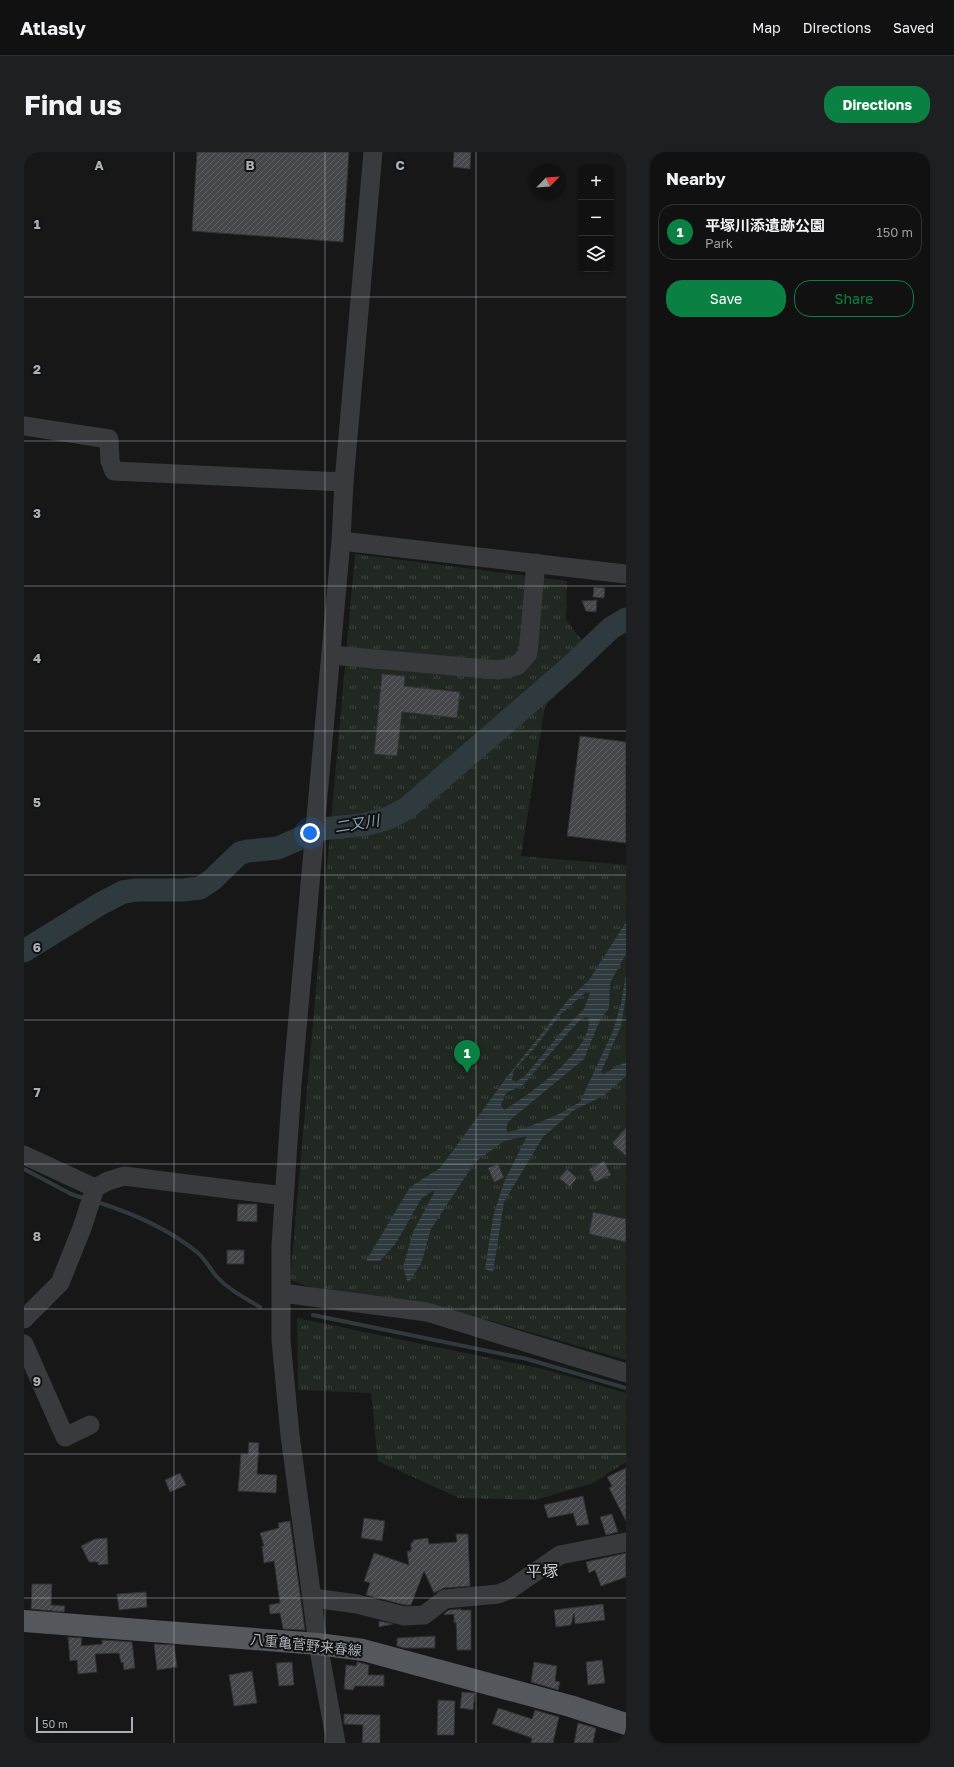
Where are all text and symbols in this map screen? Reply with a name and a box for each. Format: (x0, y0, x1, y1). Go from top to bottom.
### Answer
text: Atlasly (20, 16, 86, 39)
text: Map (752, 19, 781, 36)
text: Directions (803, 19, 871, 36)
text: Saved (893, 19, 934, 36)
button: Directions (824, 86, 930, 123)
text: Find us (24, 88, 122, 121)
text: A (94, 157, 104, 173)
text: B (245, 157, 255, 173)
text: C (395, 157, 405, 173)
north arrow (530, 164, 566, 200)
map controls (578, 164, 614, 272)
button: + (578, 164, 614, 200)
text: Nearby (666, 168, 726, 189)
button: − (578, 200, 614, 236)
text: 1 (34, 216, 41, 232)
text: 平塚川添遺跡公園 (705, 216, 825, 234)
text: 1 (677, 224, 683, 240)
text: 150 m (876, 224, 913, 240)
text: Park (705, 235, 733, 251)
button: layers (578, 236, 614, 272)
button: Save (666, 280, 786, 317)
button: Share (794, 280, 914, 317)
text: 2 (33, 361, 41, 377)
text: 3 (33, 505, 41, 521)
text: 4 (33, 650, 41, 666)
text: 5 (33, 794, 41, 810)
water label: 二又川 (333, 810, 382, 835)
your location (300, 823, 320, 843)
text: 6 (33, 939, 41, 955)
pin: 1 (454, 1040, 480, 1073)
text: 7 (33, 1084, 41, 1100)
text: 8 (33, 1228, 41, 1244)
text: 9 (33, 1373, 41, 1389)
district label: 平塚 (526, 1561, 558, 1581)
street label: 八重亀菅野来春線 (249, 1630, 363, 1659)
scale bar (36, 1715, 133, 1734)
text: 50 m (42, 1717, 68, 1730)

